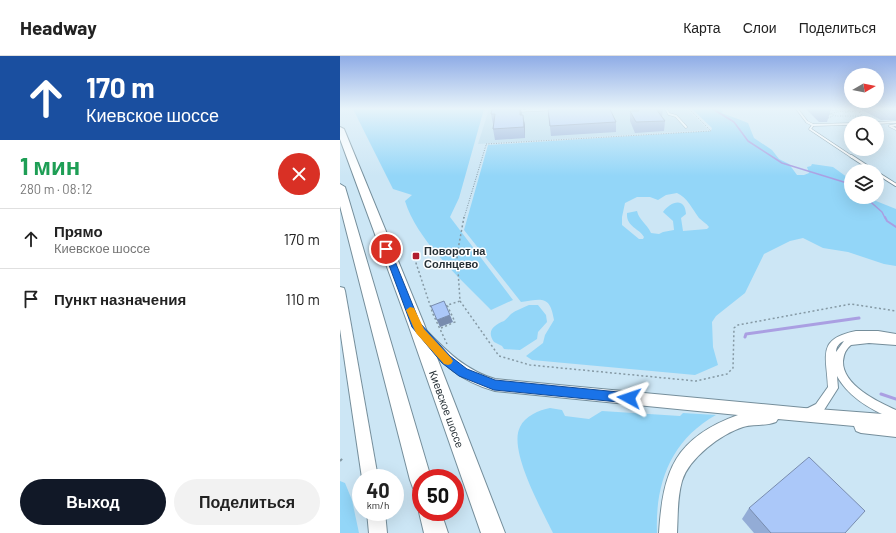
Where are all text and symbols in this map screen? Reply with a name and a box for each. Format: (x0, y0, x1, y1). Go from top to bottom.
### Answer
text: Headway (20, 16, 97, 39)
text: Карта (683, 19, 721, 36)
text: Слои (743, 19, 777, 36)
text: Поделиться (799, 19, 876, 36)
north arrow (844, 68, 884, 108)
map controls (844, 68, 884, 204)
text: 170 m (86, 70, 155, 104)
icon: ahead (20, 72, 72, 124)
text: Киевское шоссе (86, 104, 219, 126)
button: search (844, 116, 884, 156)
text: 1 мин (20, 151, 80, 180)
button: close (278, 153, 320, 195)
button: layers (844, 164, 884, 204)
text: 280 m · 08:12 (20, 181, 92, 197)
text: Прямо (54, 222, 103, 240)
icon: ahead (20, 228, 42, 250)
text: 170 m (284, 230, 320, 248)
pin (369, 232, 403, 266)
icon: arrive (375, 238, 397, 260)
text: Киевское шоссе (54, 240, 150, 256)
place label: Поворот на Солнцево (424, 244, 486, 270)
marker: Поворот на Солнцево (411, 251, 421, 261)
icon: arrive (20, 288, 42, 310)
text: Пункт назначения (54, 290, 186, 308)
text: 110 m (286, 290, 320, 308)
street label: Киевское шоссе (427, 369, 467, 449)
position arrow (608, 377, 650, 419)
speed limit sign: 50 (412, 469, 464, 521)
text: 40 (366, 478, 390, 502)
button: Выход (20, 479, 166, 525)
button: Поделиться (174, 479, 320, 525)
text: km/h (367, 499, 389, 511)

